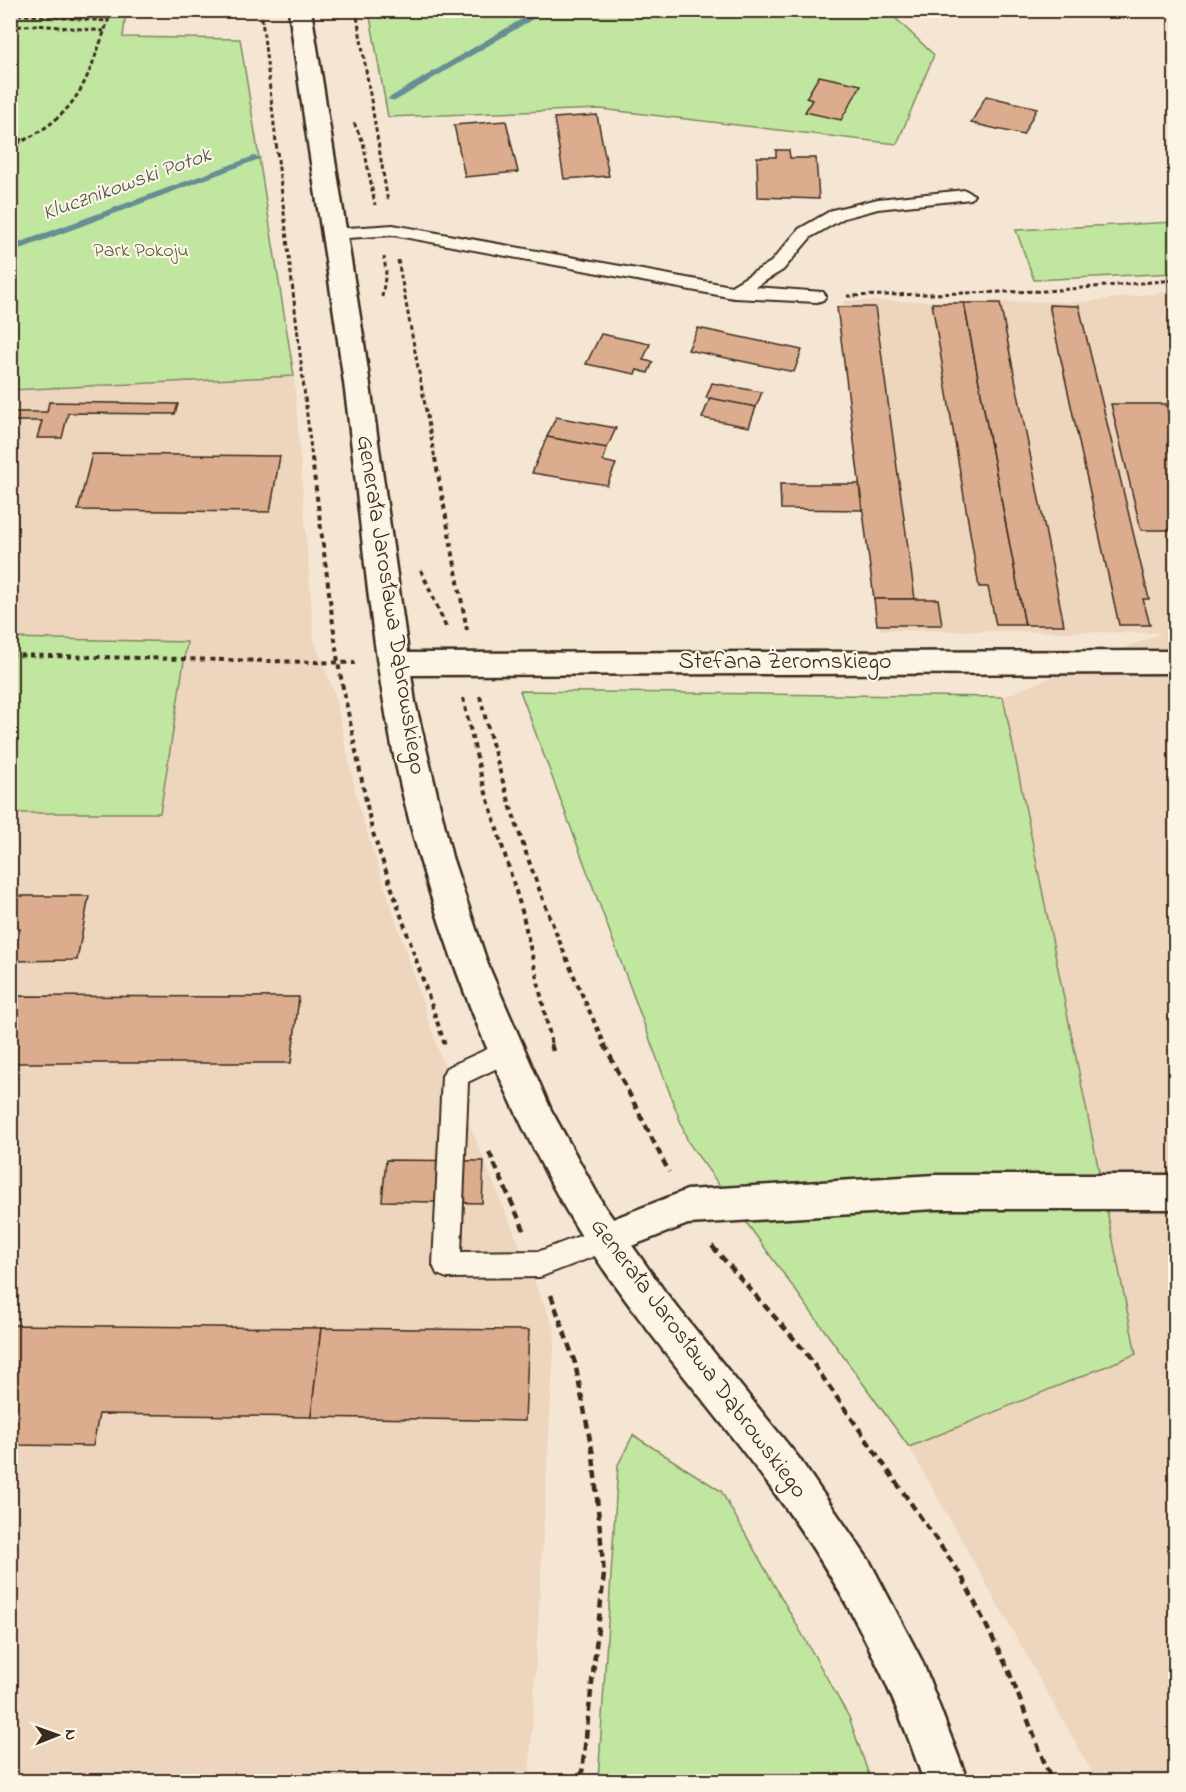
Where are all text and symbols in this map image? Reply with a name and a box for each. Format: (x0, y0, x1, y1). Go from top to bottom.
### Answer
water label: Klucznikowski Potok (38, 139, 217, 230)
park label: Park Pokoju (93, 237, 189, 266)
street label: Generała Jarosława Dąbrowskiego (346, 433, 434, 777)
street label: Stefana Żeromskiego (678, 645, 892, 680)
street label: Generała Jarosława Dąbrowskiego (581, 1211, 815, 1507)
north arrow (27, 1705, 87, 1765)
text: N (58, 1729, 82, 1741)

